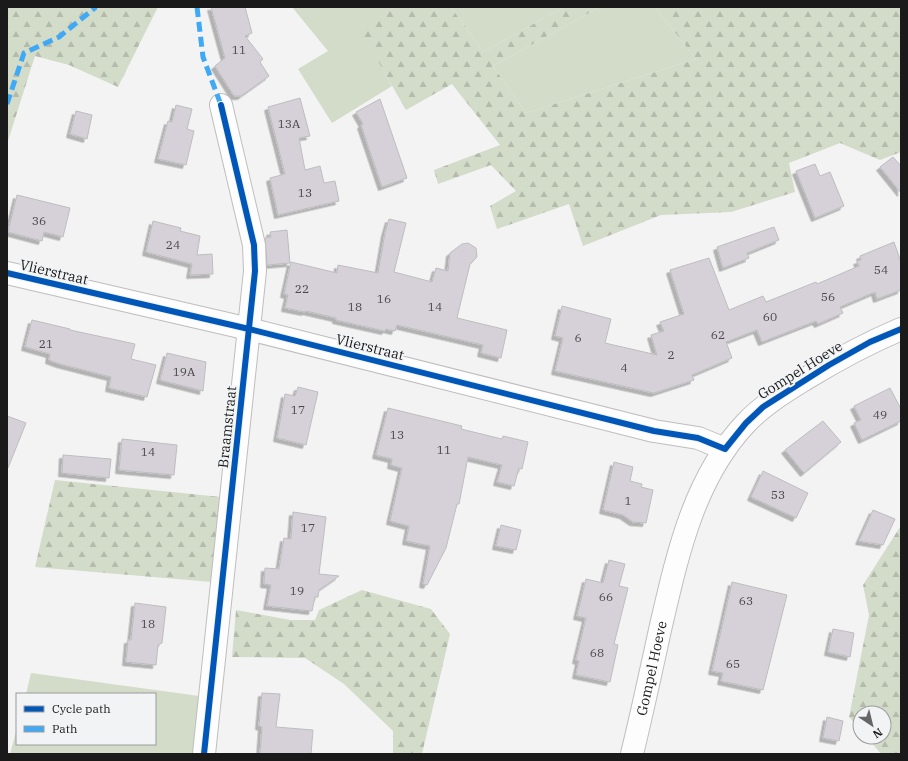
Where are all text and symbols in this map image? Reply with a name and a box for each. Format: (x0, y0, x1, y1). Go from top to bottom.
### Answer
house number: 11 (232, 42, 246, 57)
house number: 13A (278, 116, 301, 131)
house number: 13 (298, 185, 312, 200)
house number: 36 (32, 213, 46, 228)
house number: 24 (166, 237, 180, 252)
street label: Vlierstraat (18, 255, 90, 289)
house number: 54 (874, 262, 888, 277)
house number: 22 (295, 281, 309, 296)
house number: 56 (821, 289, 835, 304)
house number: 16 (377, 291, 391, 306)
house number: 18 (348, 299, 362, 314)
house number: 14 (428, 299, 442, 314)
house number: 60 (763, 309, 777, 324)
house number: 62 (711, 327, 725, 342)
street label: Vlierstraat (334, 330, 406, 364)
house number: 6 (574, 330, 582, 345)
house number: 21 (39, 336, 53, 351)
street label: Gompel Hoeve (754, 337, 846, 403)
house number: 2 (667, 347, 675, 362)
house number: 4 (620, 360, 628, 375)
house number: 19A (173, 364, 196, 379)
street label: Braamstraat (214, 385, 240, 469)
house number: 17 (291, 402, 305, 417)
house number: 49 (873, 407, 887, 422)
house number: 13 (390, 427, 404, 442)
house number: 11 (437, 442, 451, 457)
house number: 14 (141, 444, 155, 459)
house number: 53 (771, 487, 785, 502)
house number: 1 (624, 493, 632, 508)
house number: 17 (301, 520, 315, 535)
house number: 19 (290, 583, 304, 598)
house number: 66 (599, 589, 613, 604)
house number: 63 (739, 593, 753, 608)
house number: 18 (141, 616, 155, 631)
street label: Gompel Hoeve (632, 619, 671, 717)
house number: 68 (590, 645, 604, 660)
house number: 65 (726, 656, 740, 671)
legend (16, 693, 156, 745)
text: Cycle path (52, 701, 111, 716)
north arrow (852, 705, 892, 745)
text: Path (52, 721, 78, 736)
text: N (870, 725, 885, 742)

